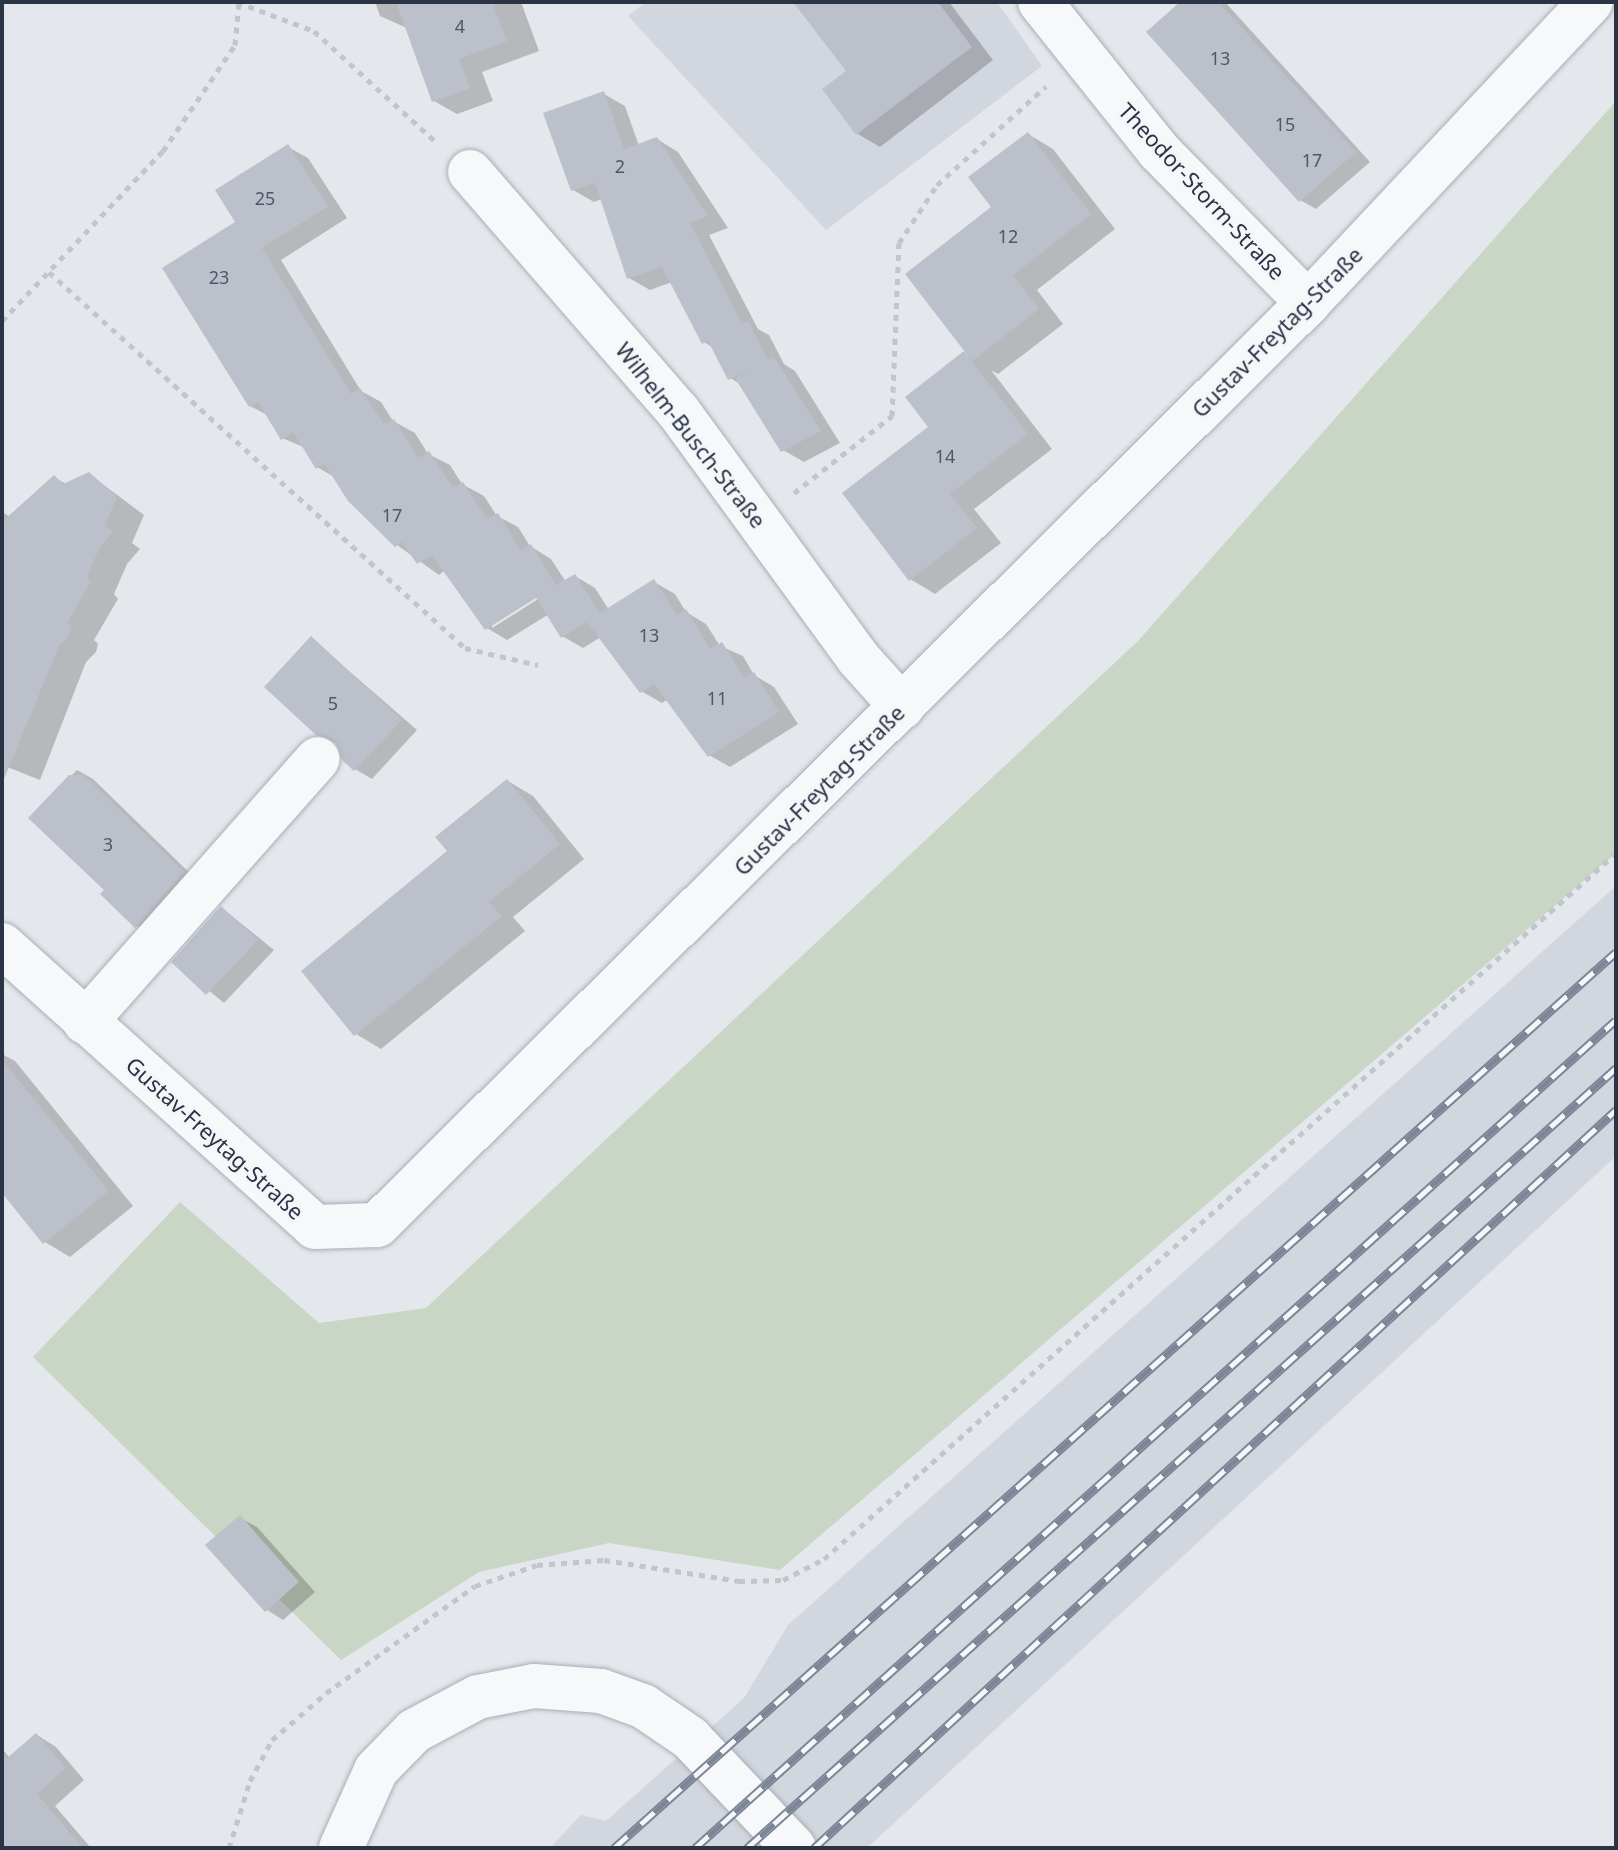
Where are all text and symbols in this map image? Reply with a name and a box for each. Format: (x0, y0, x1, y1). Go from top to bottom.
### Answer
house number: 4 (455, 15, 465, 37)
house number: 13 (1210, 47, 1230, 69)
street label: Theodor-Storm-Straße (1113, 97, 1291, 285)
house number: 15 (1275, 113, 1295, 135)
house number: 17 (1302, 149, 1322, 171)
house number: 2 (615, 155, 625, 177)
house number: 25 (255, 187, 275, 209)
house number: 12 (998, 225, 1018, 247)
street label: Gustav-Freytag-Straße (1186, 241, 1368, 423)
house number: 23 (209, 266, 229, 288)
street label: Wilhelm-Busch-Straße (610, 337, 772, 533)
house number: 14 (935, 445, 955, 467)
house number: 17 (382, 504, 402, 526)
house number: 13 (639, 624, 659, 646)
house number: 11 (707, 687, 727, 709)
house number: 5 (328, 692, 338, 714)
street label: Gustav-Freytag-Straße (728, 699, 910, 881)
house number: 3 (103, 833, 113, 855)
street label: Gustav-Freytag-Straße (121, 1051, 309, 1225)

